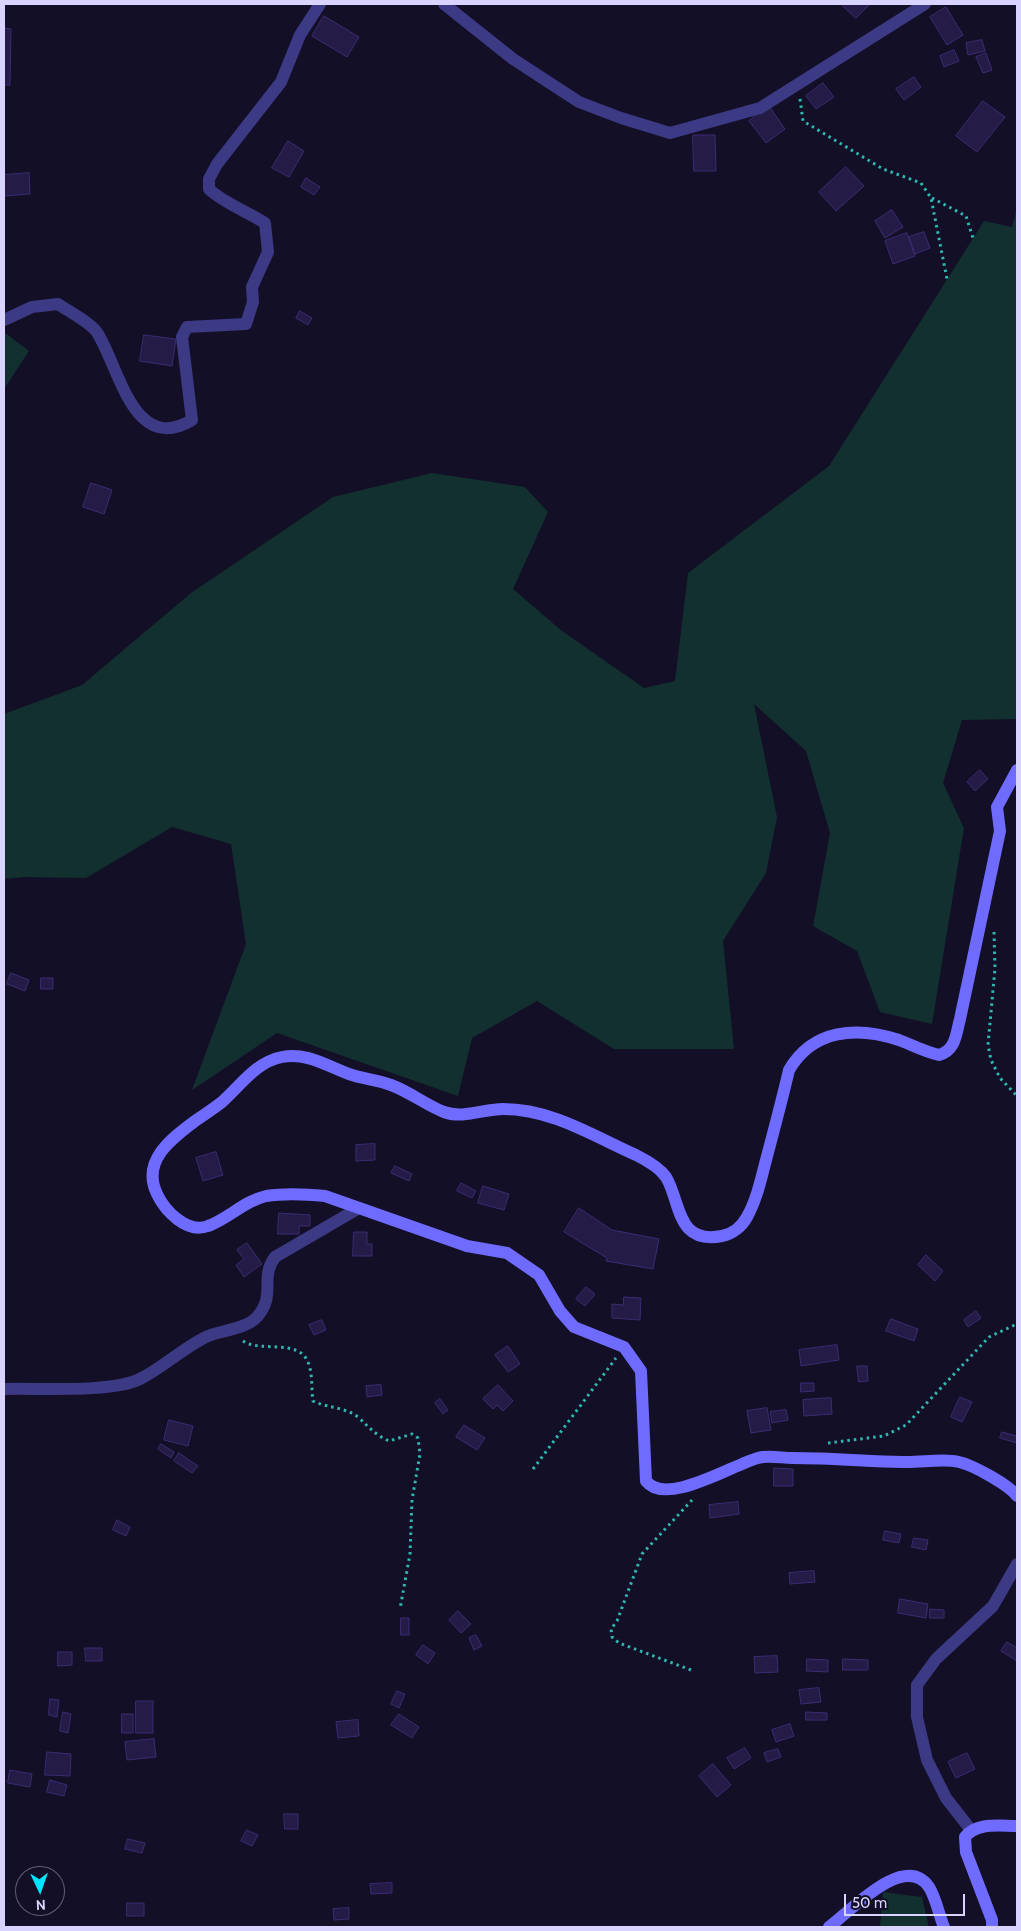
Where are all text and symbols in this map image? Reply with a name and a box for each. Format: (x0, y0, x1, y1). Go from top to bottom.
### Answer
north arrow (15, 1866, 65, 1916)
scale bar (846, 1884, 967, 1916)
text: 50 m (852, 1894, 887, 1912)
text: N (35, 1896, 46, 1914)

